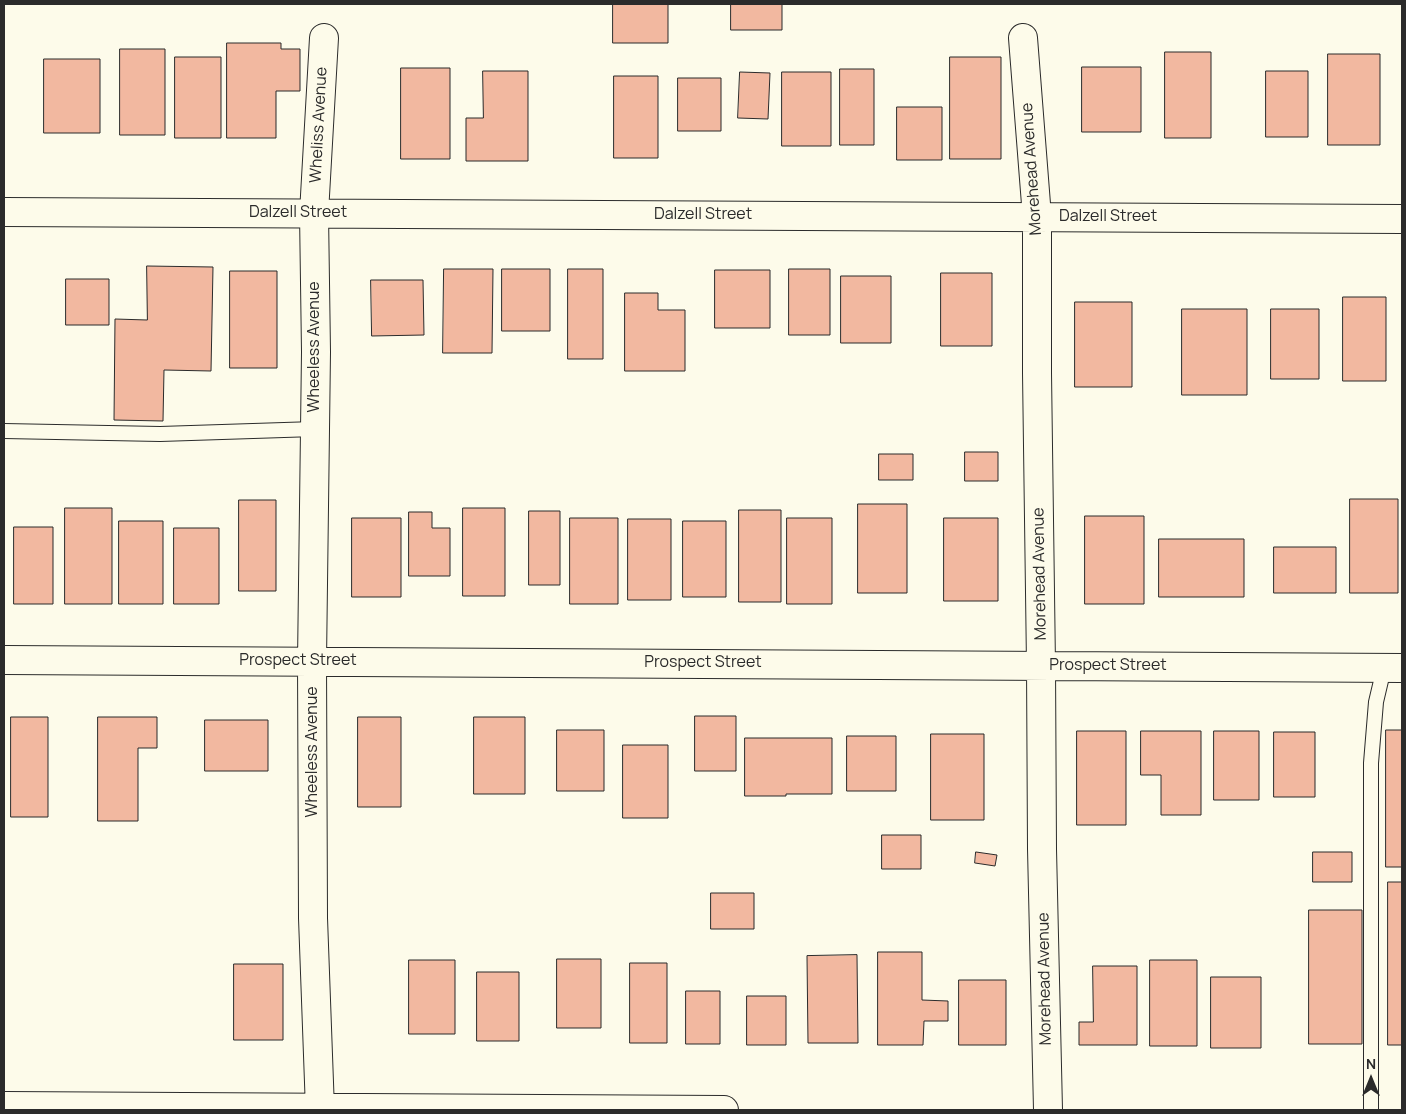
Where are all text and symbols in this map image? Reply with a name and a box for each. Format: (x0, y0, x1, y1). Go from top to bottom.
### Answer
street label: Wheliss Avenue (306, 67, 332, 183)
street label: Morehead Avenue (1018, 102, 1046, 236)
street label: Dalzell Street (249, 203, 347, 223)
street label: Dalzell Street (654, 205, 752, 225)
street label: Dalzell Street (1059, 207, 1157, 227)
street label: Wheeless Avenue (305, 281, 325, 413)
street label: Morehead Avenue (1029, 507, 1051, 641)
street label: Prospect Street (239, 651, 357, 671)
street label: Prospect Street (644, 653, 762, 673)
street label: Prospect Street (1049, 656, 1167, 676)
street label: Wheeless Avenue (303, 686, 323, 818)
street label: Morehead Avenue (1034, 912, 1056, 1046)
north arrow (1346, 1054, 1396, 1104)
text: N (1366, 1054, 1376, 1073)

